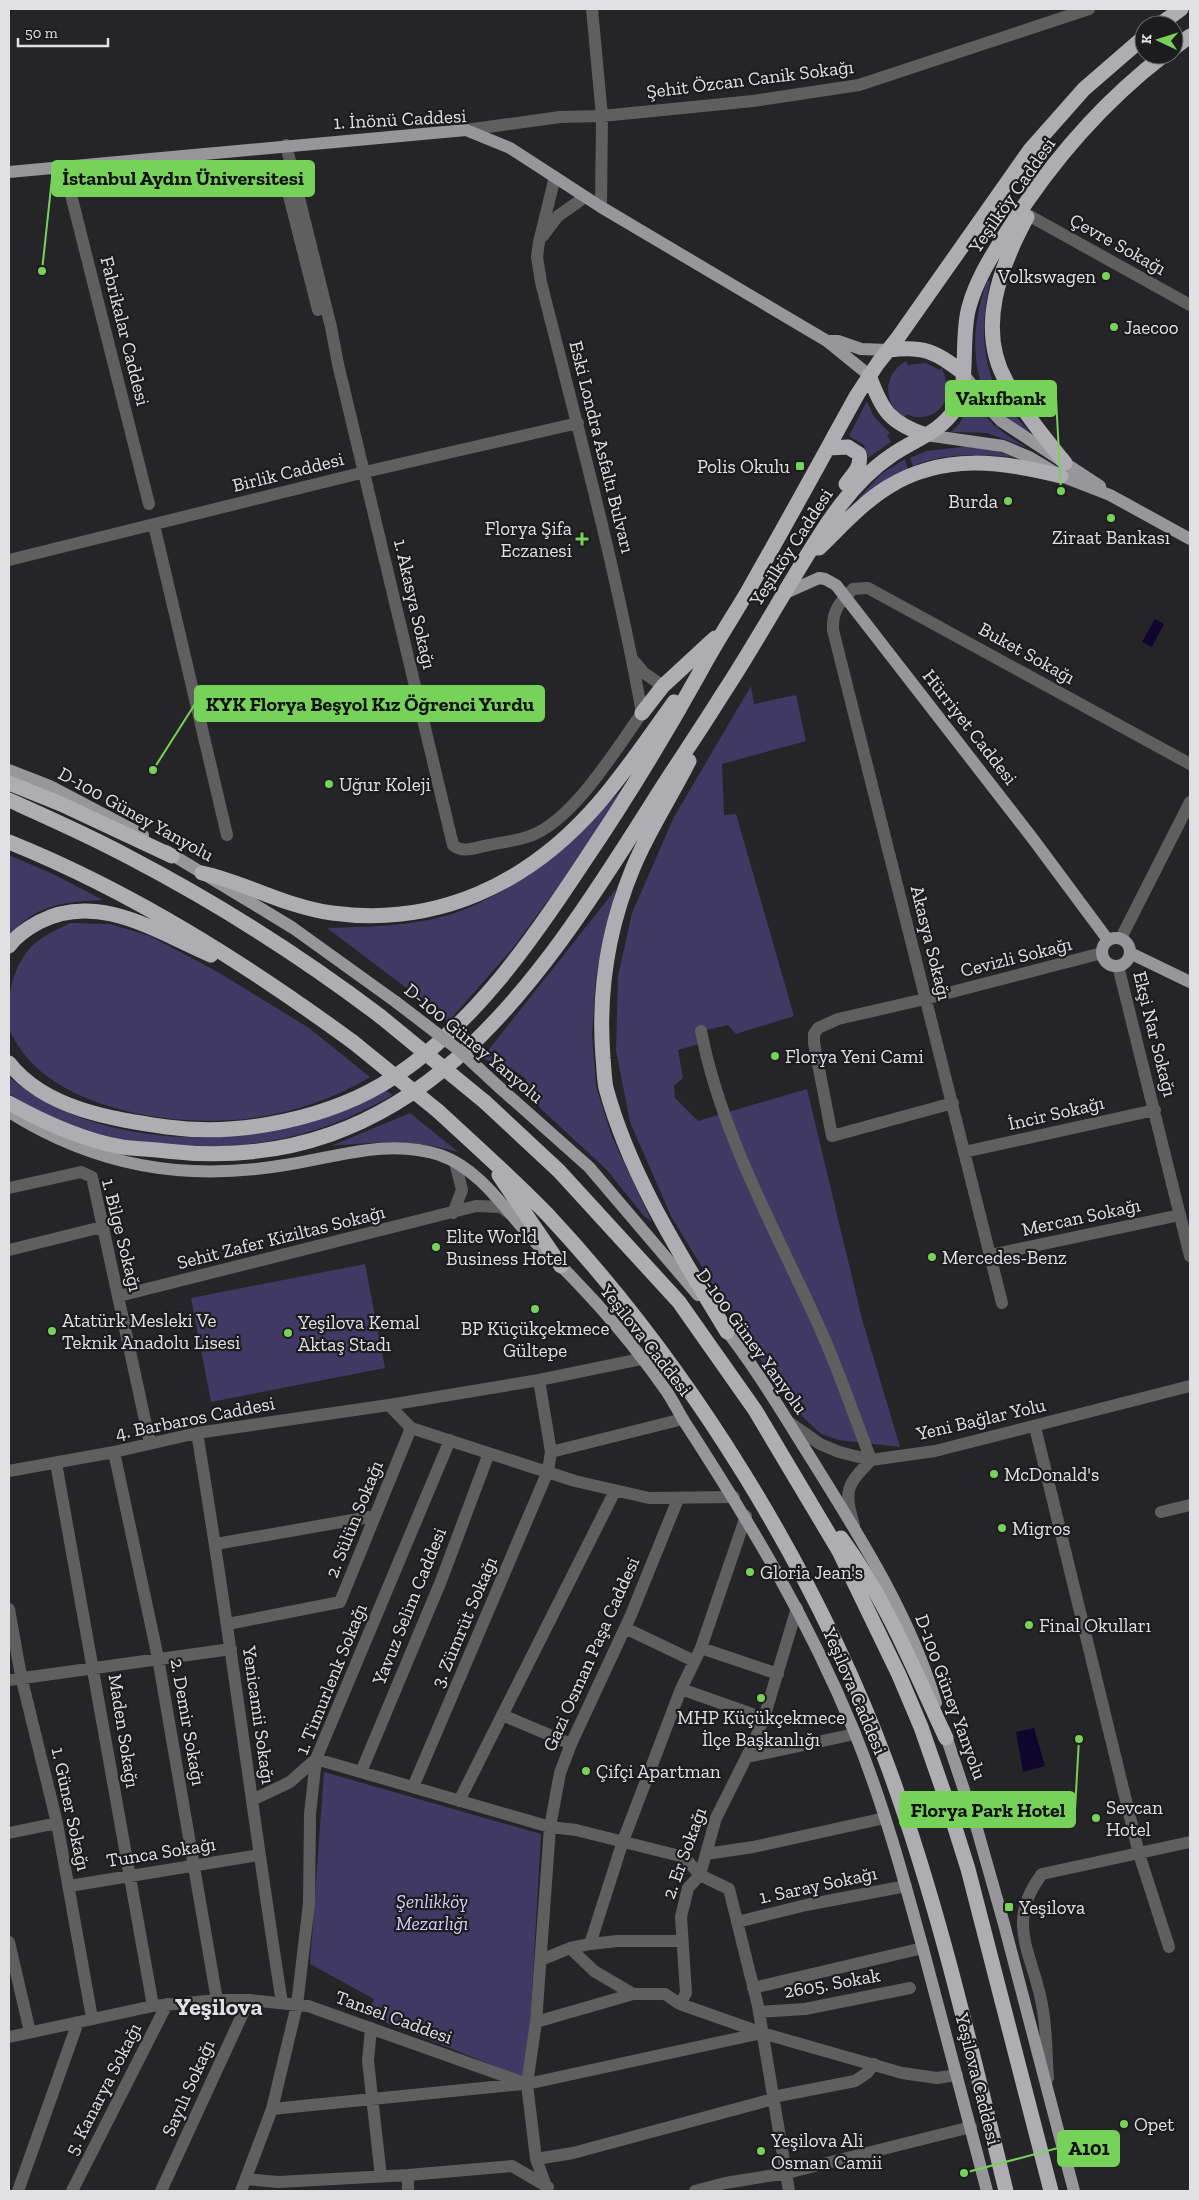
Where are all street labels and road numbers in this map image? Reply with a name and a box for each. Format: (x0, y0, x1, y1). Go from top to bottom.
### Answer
street label: Şehit Özcan Canik Sokağı (645, 55, 855, 103)
street label: 1. İnönü Caddesi (333, 104, 467, 134)
street label: Yeşilköy Caddesi (963, 133, 1060, 258)
street label: Çevre Sokağı (1066, 208, 1170, 280)
street label: Fabrikalar Caddesi (95, 254, 155, 408)
street label: Eski Londra Asfaltı Bulvarı (564, 338, 640, 556)
street label: Birlik Caddesi (230, 447, 346, 497)
street label: Yeşilköy Caddesi (744, 484, 837, 611)
street label: 1. Akasya Sokağı (389, 537, 441, 671)
street label: Buket Sokağı (975, 617, 1079, 689)
street label: Hürriyet Caddesi (918, 665, 1022, 789)
street label: D-100 Güney Yanyolu (54, 762, 218, 866)
street label: Akasya Sokağı (906, 883, 956, 1003)
street label: Cevizli Sokağı (958, 932, 1074, 982)
street label: Ekşi Nar Sokağı (1128, 969, 1182, 1099)
street label: D-100 Güney Yanyolu (400, 978, 548, 1108)
street label: İncir Sokağı (1006, 1091, 1106, 1135)
street label: 1. Bilge Sokağı (97, 1176, 147, 1294)
street label: Mercan Sokağı (1019, 1193, 1143, 1241)
street label: Sehit Zafer Kiziltas Sokağı (175, 1200, 387, 1274)
street label: D-100 Güney Yanyolu (691, 1264, 813, 1419)
street label: Yeşilova Caddesi (595, 1279, 697, 1400)
street label: 4. Barbaros Caddesi (113, 1391, 277, 1445)
street label: Yeni Bağlar Yolu (913, 1393, 1048, 1445)
street label: 2. Sülün Sokağı (320, 1457, 388, 1581)
street label: Yavuz Selim Caddesi (367, 1524, 451, 1689)
street label: 3. Zümrüt Sokağı (426, 1553, 502, 1691)
street label: Gazi Osman Paşa Caddesi (538, 1553, 644, 1755)
street label: 1. Timurlenk Sokağı (290, 1600, 372, 1758)
street label: D-100 Güney Yanyolu (910, 1611, 992, 1783)
street label: Yeşilova Caddesi (818, 1623, 892, 1758)
street label: Yenicamii Sokağı (238, 1643, 280, 1786)
street label: 2. Demir Sokağı (165, 1657, 211, 1787)
street label: Maden Sokağı (104, 1672, 144, 1790)
street label: 1. Güner Sokağı (47, 1745, 95, 1873)
street label: 2. Er Sokağı (657, 1804, 711, 1902)
street label: Tunca Sokağı (105, 1832, 217, 1872)
street label: 1. Saray Sokağı (757, 1861, 879, 1909)
street label: 2605. Sokak (782, 1963, 882, 2003)
street label: Tansel Caddesi (332, 1985, 456, 2049)
street label: Yeşilova Caddesi (950, 2010, 1006, 2147)
street label: 5. Kanarya Sokağı (60, 2019, 146, 2159)
street label: Sayılı Sokağı (156, 2036, 220, 2140)

